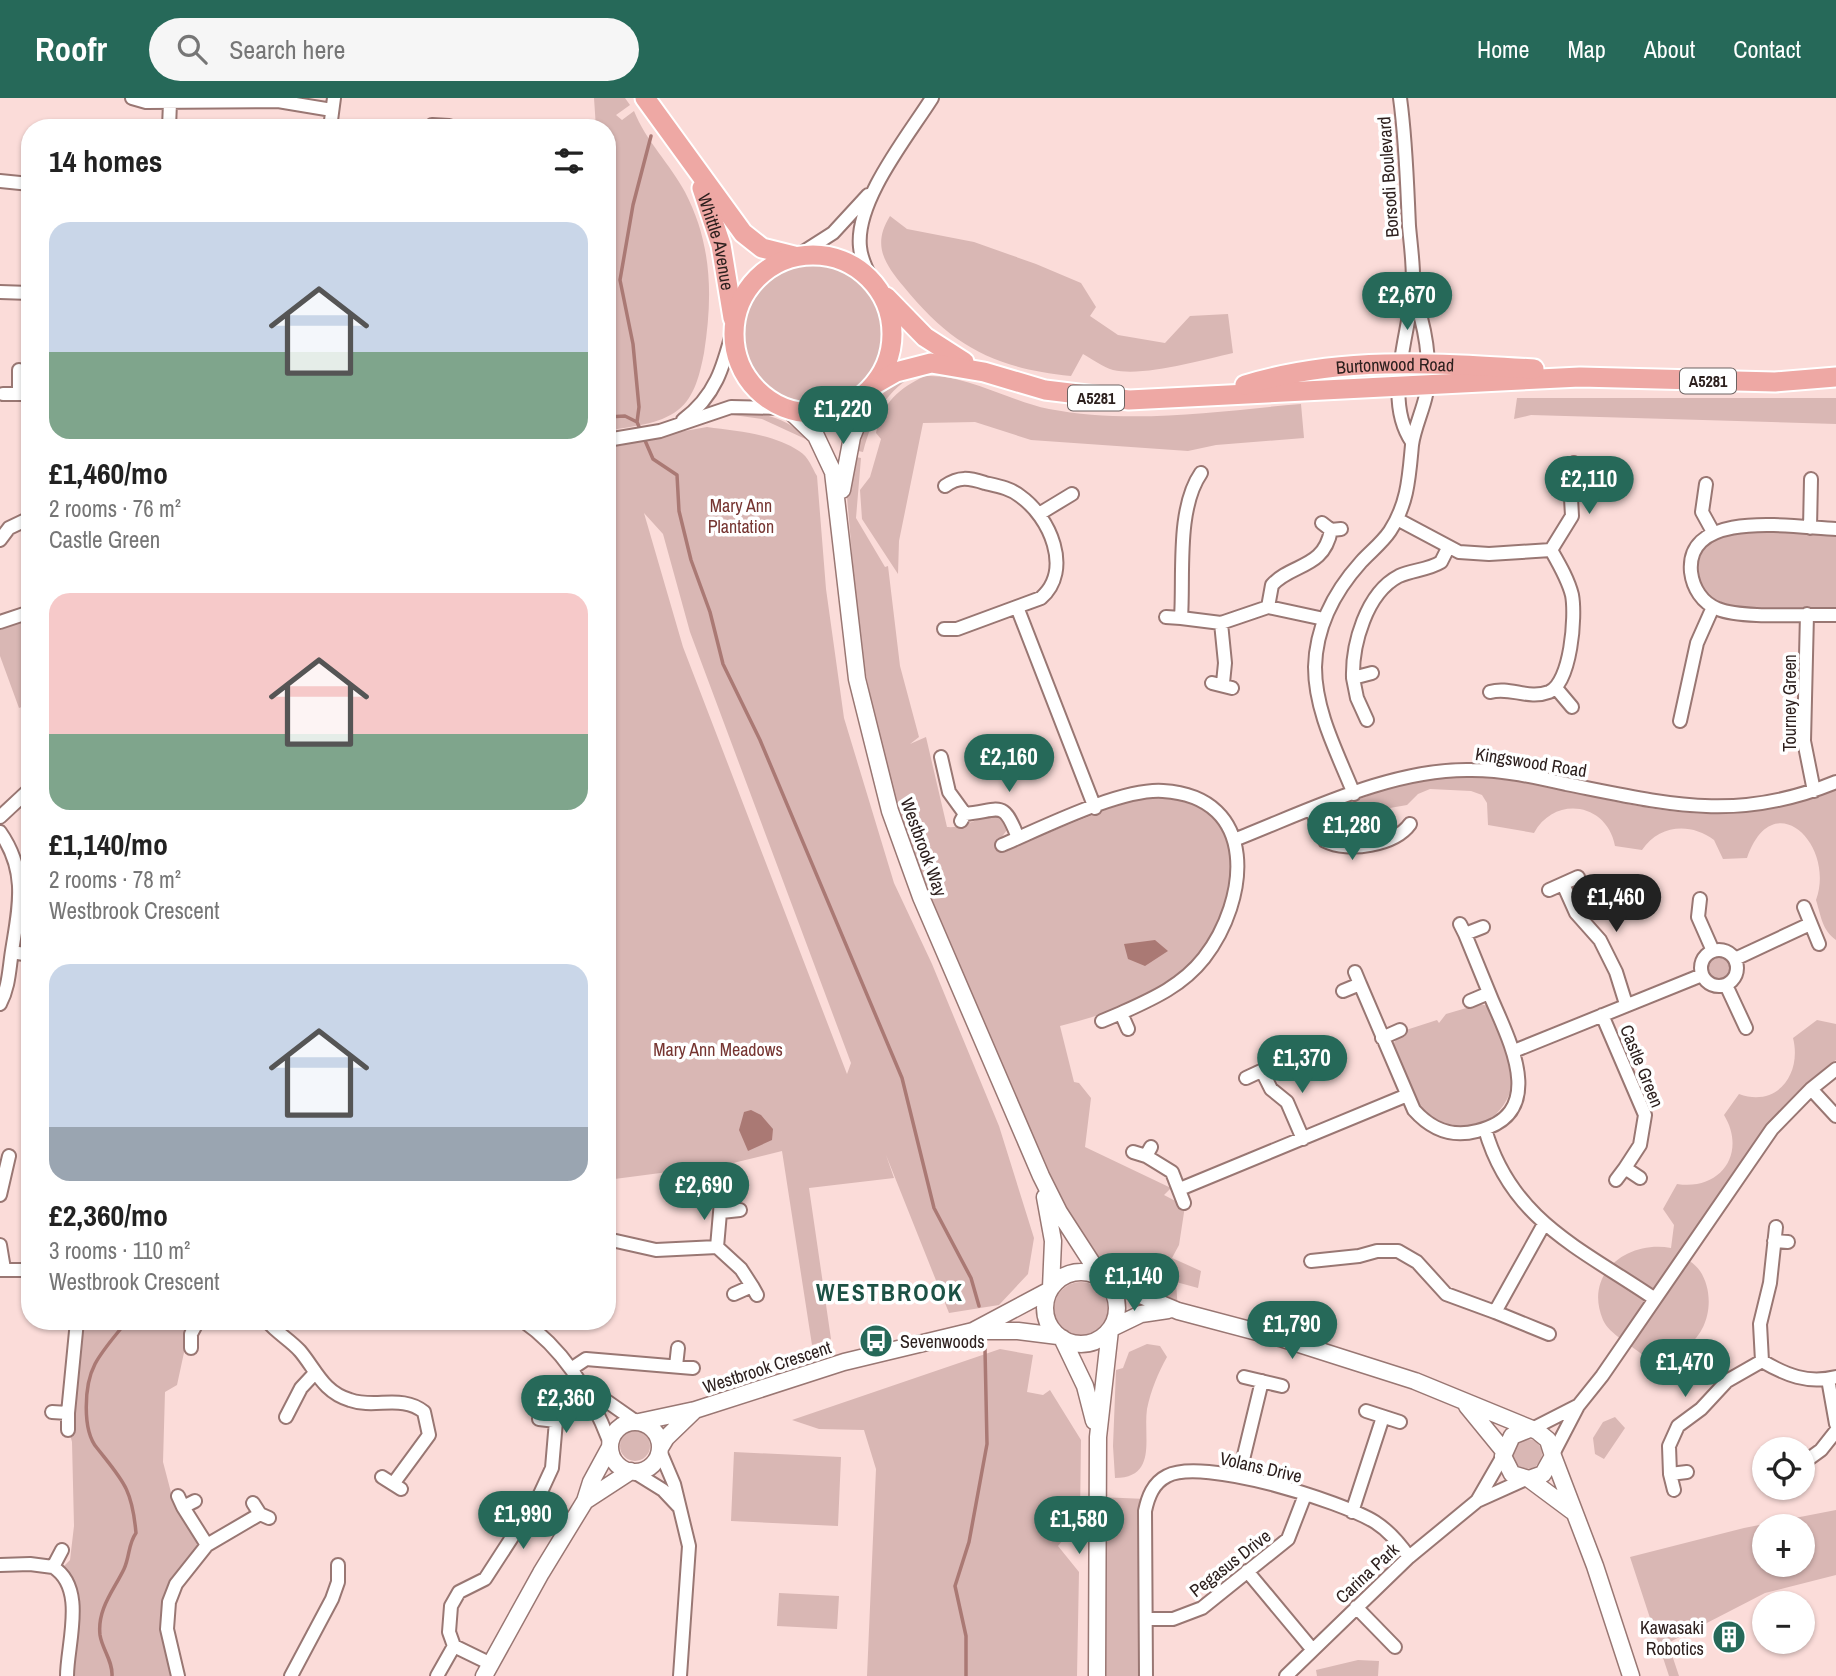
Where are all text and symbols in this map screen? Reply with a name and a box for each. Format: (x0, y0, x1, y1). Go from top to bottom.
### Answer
search box (149, 18, 639, 81)
text: Roofr (35, 27, 107, 71)
icon: search (173, 30, 211, 68)
text: Search here (229, 32, 345, 67)
text: Home (1477, 33, 1529, 65)
text: Map (1567, 33, 1606, 65)
text: About (1644, 33, 1695, 65)
text: Contact (1733, 33, 1801, 65)
street label: Borsodi Boulevard (1371, 116, 1405, 238)
text: 14 homes (49, 141, 163, 181)
icon: filters (550, 142, 588, 180)
street label: Whittle Avenue (692, 190, 741, 292)
icon: home (256, 268, 382, 394)
pin: £2,670 (1350, 272, 1464, 332)
text: £2,670 (1378, 279, 1436, 310)
street label: Burtonwood Road (1335, 351, 1455, 379)
road number: A5281 (1680, 368, 1736, 394)
pin: £1,220 (786, 386, 900, 446)
road number: A5281 (1068, 386, 1124, 410)
text: £1,220 (814, 393, 872, 424)
text: £1,460/mo (49, 453, 168, 493)
pin: £2,110 (1532, 456, 1646, 516)
text: £2,110 (1561, 463, 1617, 494)
text: 2 rooms · 76 m² (49, 493, 181, 524)
park label: Mary Ann Plantation (708, 493, 774, 539)
text: Castle Green (49, 524, 160, 555)
icon: home (256, 639, 382, 765)
street label: Tourney Green (1777, 654, 1802, 752)
pin: £2,160 (952, 734, 1066, 794)
text: £2,160 (980, 741, 1038, 772)
street label: Kingswood Road (1474, 741, 1588, 783)
street label: Westbrook Way (895, 794, 954, 900)
pin: £1,280 (1295, 802, 1409, 862)
text: £1,280 (1323, 809, 1381, 840)
text: £1,140/mo (49, 824, 168, 864)
text: 2 rooms · 78 m² (49, 864, 181, 895)
pin: £1,460 (1559, 874, 1673, 934)
text: £1,460 (1587, 881, 1645, 912)
text: Westbrook Crescent (49, 895, 220, 926)
icon: home (256, 1010, 382, 1136)
street label: Castle Green (1614, 1021, 1670, 1111)
pin: £1,370 (1245, 1035, 1359, 1095)
park label: Mary Ann Meadows (653, 1037, 783, 1062)
text: £1,370 (1273, 1042, 1331, 1073)
pin: £2,690 (647, 1162, 761, 1222)
text: £2,690 (675, 1169, 733, 1200)
text: £2,360/mo (49, 1195, 168, 1235)
text: 3 rooms · 110 m² (49, 1235, 190, 1266)
pin: £1,140 (1077, 1254, 1191, 1313)
text: £1,140 (1105, 1260, 1163, 1291)
text: Westbrook Crescent (49, 1266, 220, 1297)
district label: WESTBROOK (816, 1276, 964, 1308)
pin: £1,790 (1235, 1302, 1349, 1361)
text: £1,790 (1263, 1308, 1321, 1339)
bus stop icon: Sevenwoods (857, 1322, 895, 1360)
place label: Sevenwoods (900, 1329, 985, 1354)
street label: Westbrook Crescent (700, 1334, 834, 1400)
pin: £1,470 (1628, 1340, 1742, 1399)
text: £1,470 (1656, 1346, 1714, 1377)
pin: £2,360 (509, 1376, 623, 1435)
text: £2,360 (537, 1382, 595, 1413)
map controls (1752, 1437, 1815, 1654)
button: locate (1752, 1437, 1815, 1500)
street label: Volans Drive (1217, 1445, 1305, 1489)
pin: £1,990 (466, 1492, 580, 1551)
pin: £1,580 (1022, 1496, 1136, 1556)
text: £1,990 (494, 1498, 552, 1529)
text: £1,580 (1050, 1503, 1108, 1534)
button: + (1752, 1514, 1815, 1577)
street label: Pegasus Drive (1184, 1523, 1276, 1603)
street label: Carina Park (1330, 1537, 1405, 1609)
button: − (1752, 1591, 1815, 1654)
place label: Kawasaki Robotics (1640, 1615, 1704, 1661)
building icon: Kawasaki Robotics (1710, 1618, 1748, 1656)

